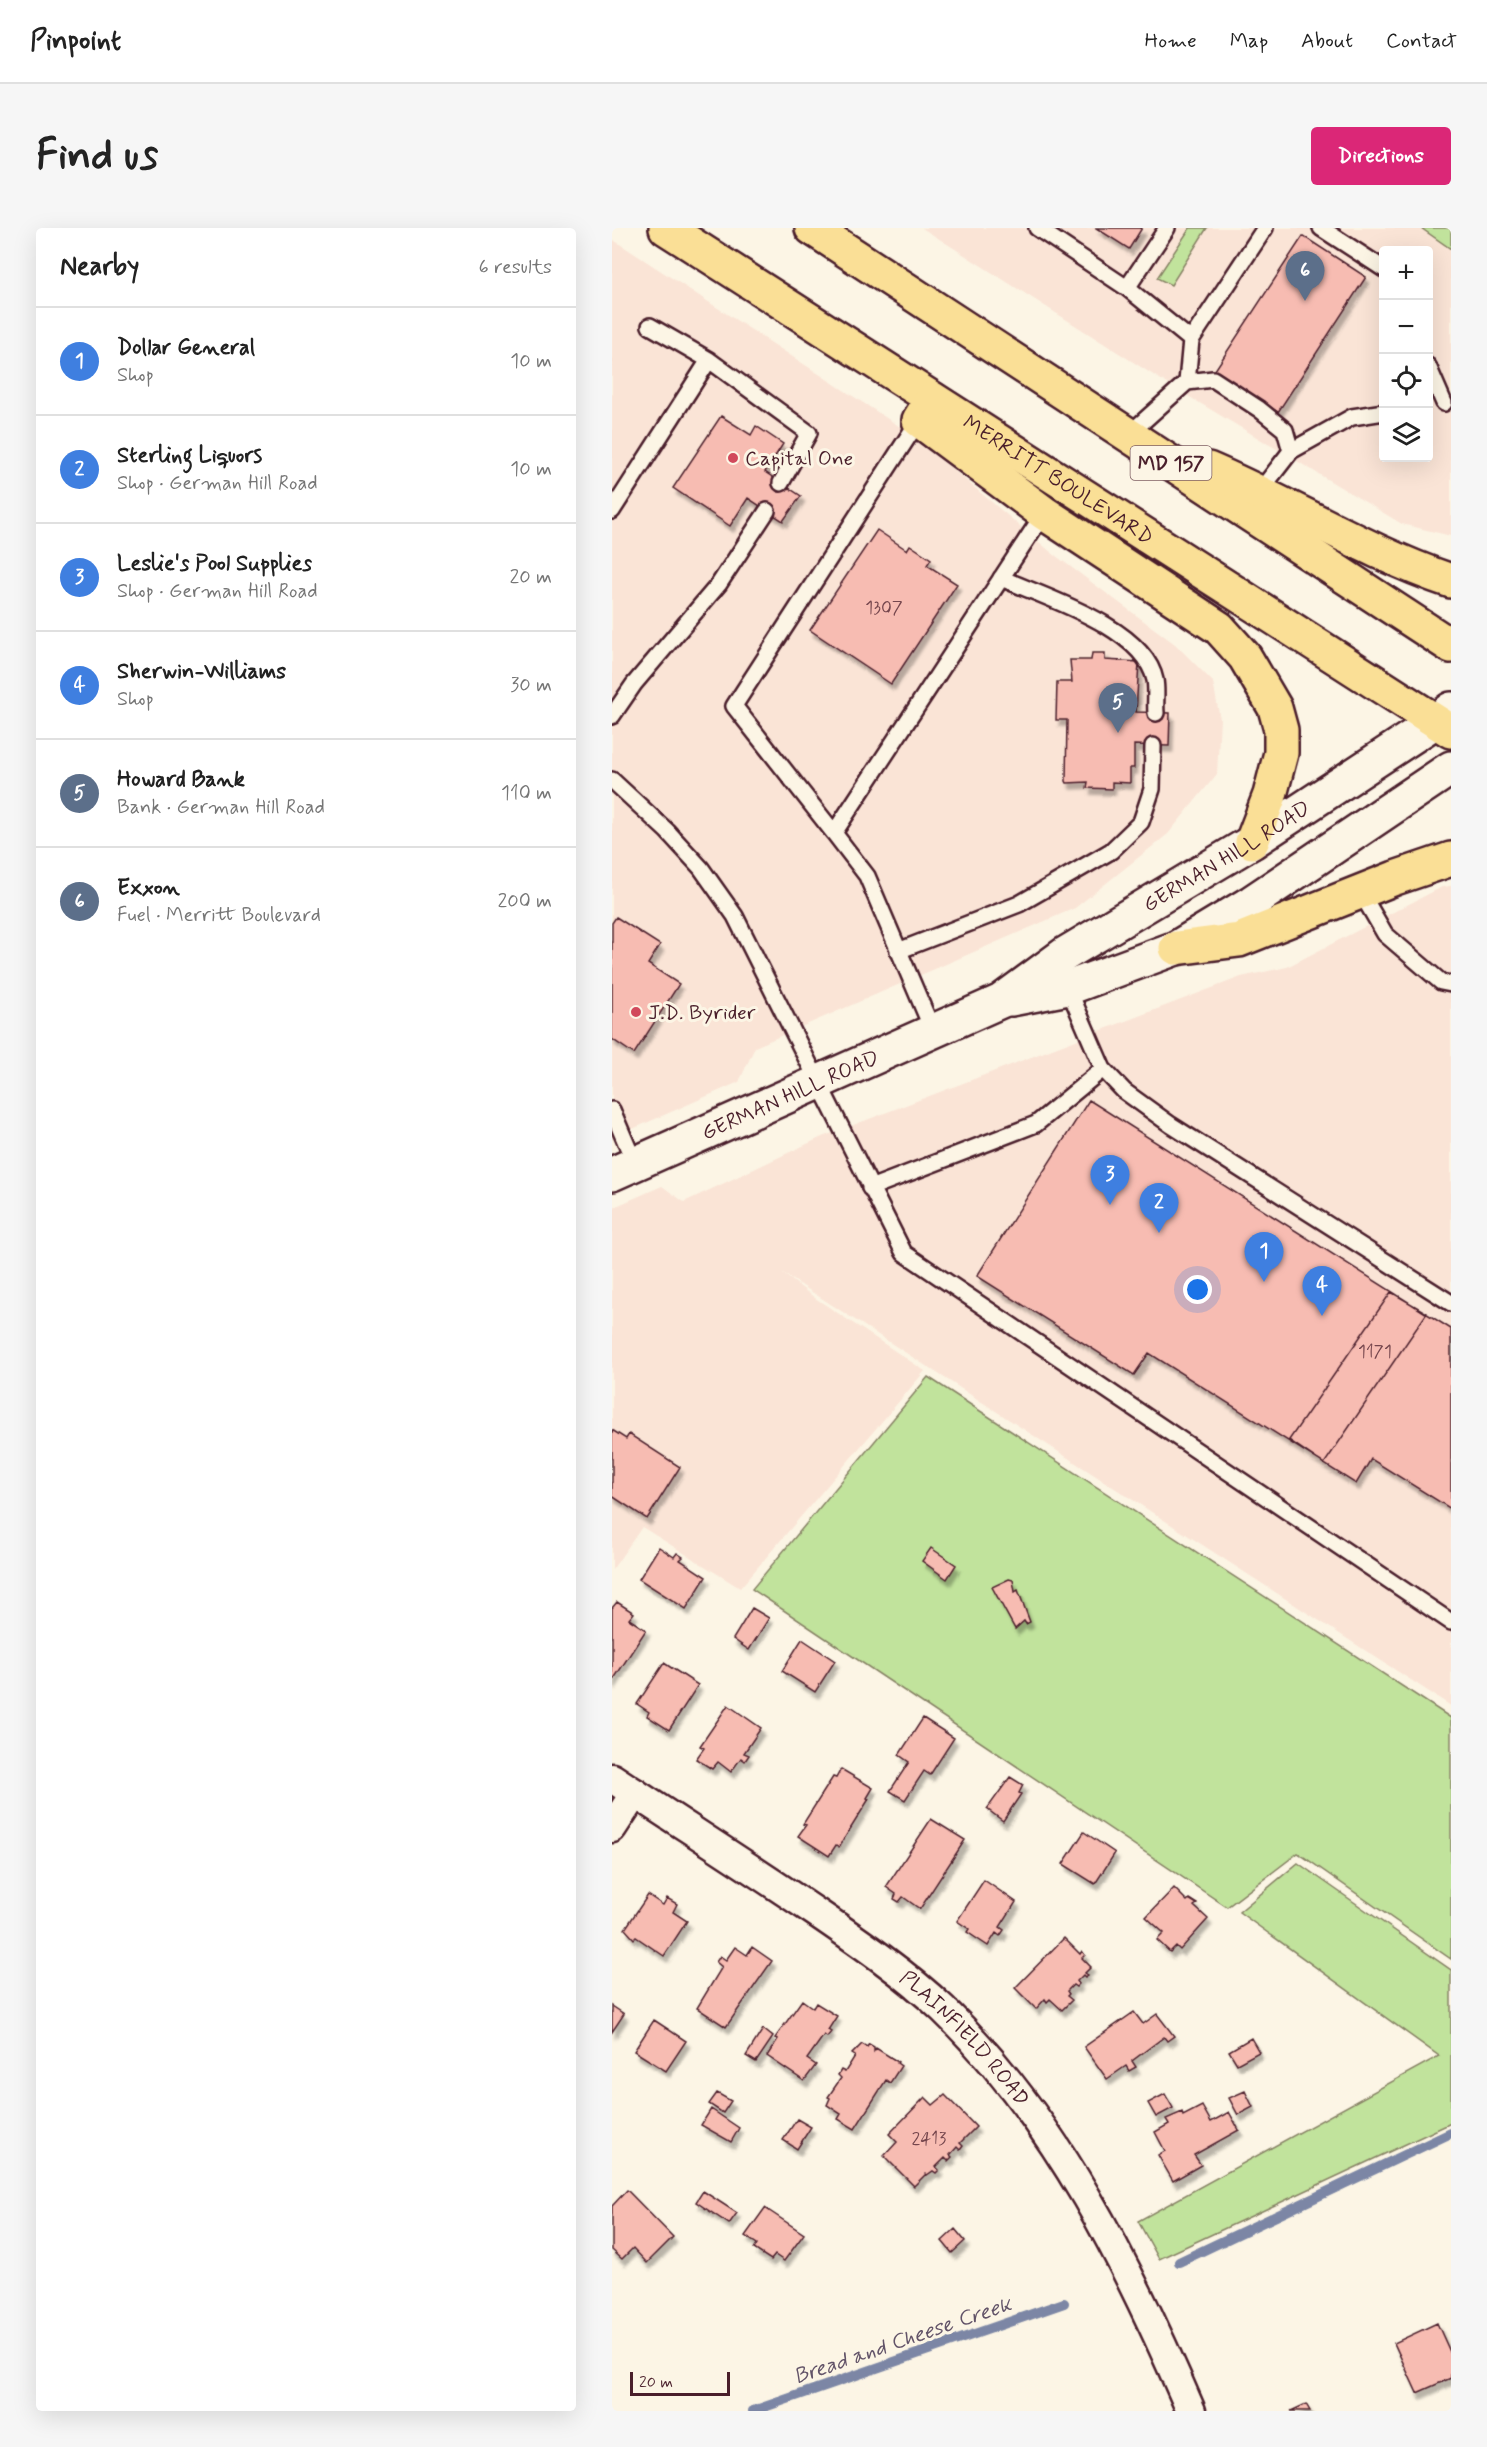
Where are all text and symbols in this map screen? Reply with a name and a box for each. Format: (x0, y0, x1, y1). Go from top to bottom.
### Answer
text: Pinpoint (30, 23, 121, 60)
text: Home (1145, 27, 1197, 55)
text: Map (1230, 27, 1268, 55)
text: About (1301, 27, 1353, 55)
text: Contact (1386, 27, 1457, 55)
button: Directions (1311, 127, 1451, 185)
text: Find us (36, 129, 158, 184)
map controls (1379, 246, 1433, 462)
button: + (1379, 246, 1433, 300)
text: Nearby (60, 250, 139, 284)
pin: 6 (1286, 251, 1324, 301)
text: 6 results (479, 254, 552, 281)
button: − (1379, 300, 1433, 354)
text: Dollar General (117, 334, 255, 362)
text: 1 (75, 348, 84, 375)
text: 10 m (510, 348, 552, 375)
button: locate (1379, 354, 1433, 408)
text: Shop (117, 362, 154, 389)
button: layers (1379, 408, 1433, 462)
street label: MERRITT BOULEVARD (957, 409, 1158, 552)
text: Sterling Liquors (117, 442, 262, 470)
place label: Capital One (745, 445, 853, 473)
road number: MD 157 (1130, 446, 1212, 480)
marker: Capital One (726, 451, 740, 465)
text: 2 (75, 456, 84, 483)
text: 10 m (510, 456, 552, 483)
text: Shop · German Hill Road (117, 470, 318, 497)
text: Leslie's Pool Supplies (117, 550, 312, 578)
text: 3 (75, 564, 84, 591)
text: 20 m (509, 564, 552, 591)
text: Shop · German Hill Road (117, 578, 318, 605)
house number: 1307 (865, 596, 903, 620)
text: Sherwin-Williams (117, 658, 286, 686)
text: 4 (74, 672, 85, 699)
text: 30 m (510, 672, 552, 699)
pin: 5 (1098, 684, 1138, 733)
text: Shop (117, 686, 154, 713)
text: Howard Bank (117, 766, 245, 794)
text: 5 (74, 780, 86, 807)
text: 110 m (501, 780, 552, 807)
text: Bank · German Hill Road (117, 794, 325, 821)
street label: GERMAN HILL ROAD (1138, 794, 1316, 919)
text: Exxon (117, 874, 180, 902)
text: 6 (74, 888, 85, 915)
text: 200 m (497, 888, 552, 915)
text: Fuel · Merritt Boulevard (117, 902, 321, 929)
place label: J.D. Byrider (648, 999, 756, 1027)
marker: J.D. Byrider (629, 1005, 643, 1019)
street label: GERMAN HILL ROAD (697, 1044, 884, 1147)
pin: 3 (1090, 1156, 1130, 1205)
pin: 2 (1140, 1184, 1178, 1233)
pin: 1 (1244, 1232, 1284, 1282)
pin: 4 (1302, 1266, 1342, 1316)
your location (1183, 1275, 1212, 1304)
house number: 1171 (1358, 1340, 1392, 1364)
street label: PLAINFIELD ROAD (893, 1964, 1035, 2112)
house number: 2413 (912, 2127, 946, 2151)
water label: Bread and Cheese Creek (790, 2290, 1017, 2391)
scale bar (630, 2369, 730, 2396)
text: 20 m (639, 2372, 673, 2393)

